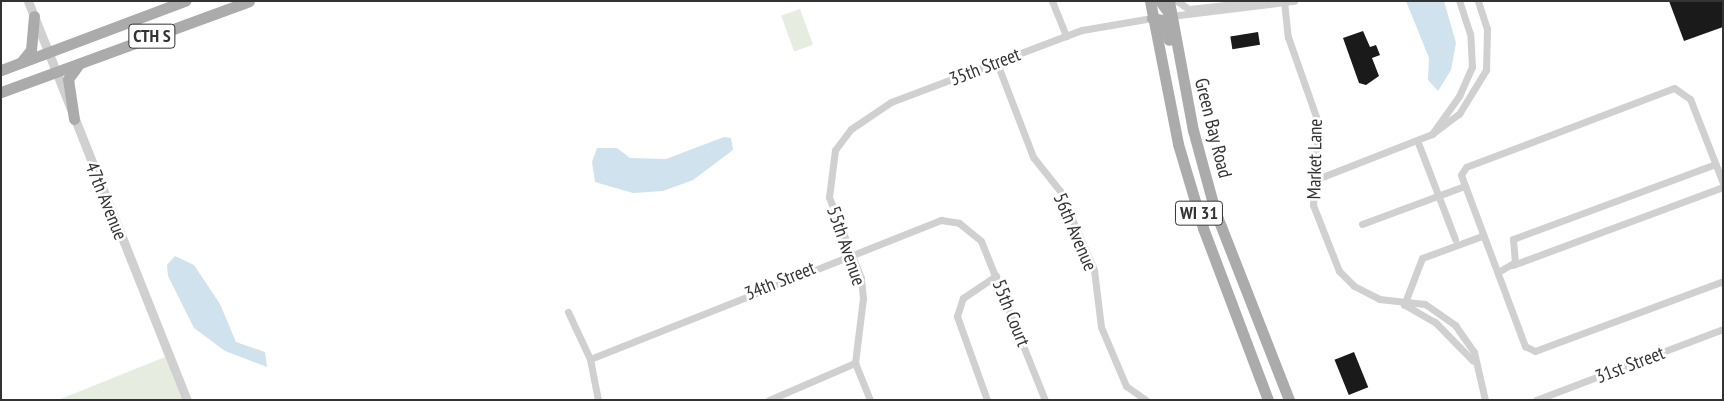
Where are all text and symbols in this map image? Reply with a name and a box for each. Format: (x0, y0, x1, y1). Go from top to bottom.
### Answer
road number: CTH S (128, 20, 176, 52)
street label: 35th Street (946, 43, 1024, 91)
street label: Green Bay Road (1190, 75, 1236, 181)
street label: Market Lane (1303, 119, 1327, 199)
street label: 47th Avenue (80, 158, 132, 244)
street label: 56th Avenue (1048, 189, 1102, 275)
road number: WI 31 (1174, 198, 1224, 228)
street label: 55th Avenue (822, 203, 870, 289)
street label: 34th Street (741, 257, 819, 305)
street label: 55th Court (987, 276, 1035, 350)
street label: 31st Street (1592, 341, 1668, 389)

